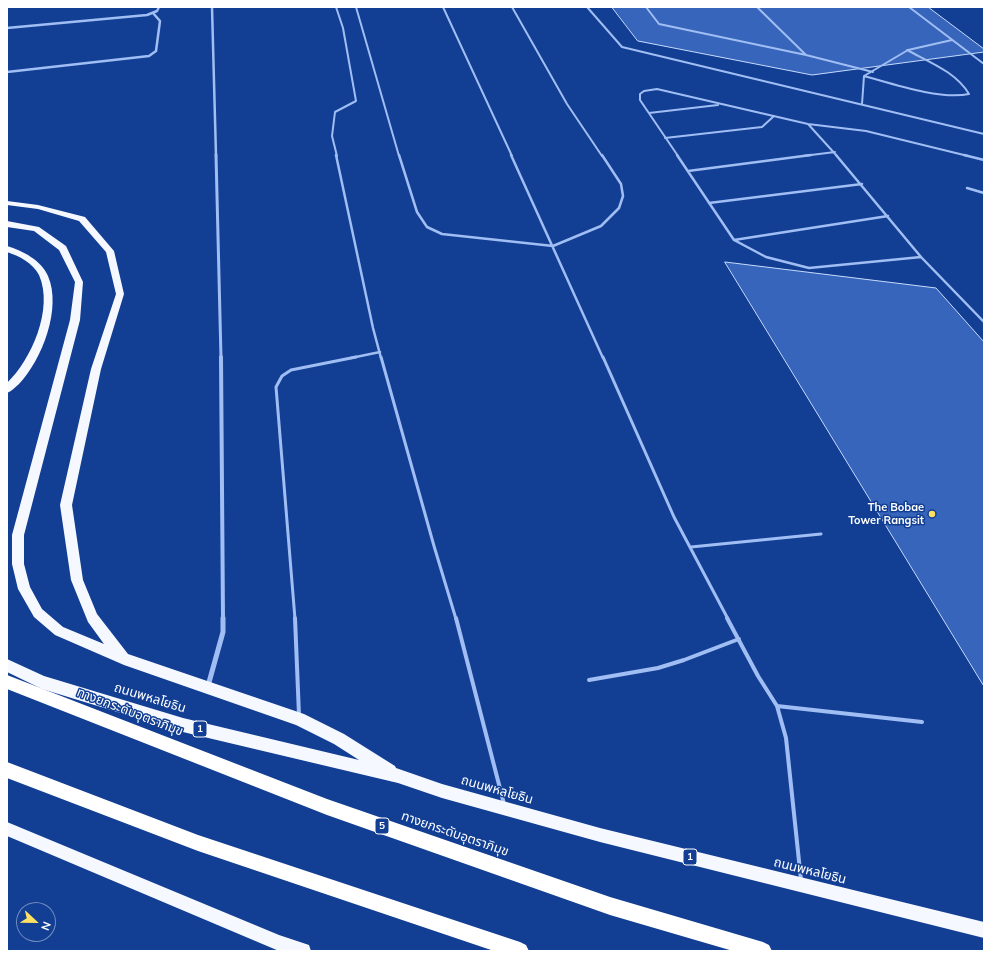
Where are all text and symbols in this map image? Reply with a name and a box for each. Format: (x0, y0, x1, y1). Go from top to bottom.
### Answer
place label: The Bobae Tower Rangsit (848, 501, 924, 527)
marker: The Bobae Tower Rangsit (927, 509, 937, 519)
street label: ถนนพหลโยธิน (112, 680, 188, 716)
street label: ทางยกระดับอุตราภิมุข (75, 685, 185, 739)
road number: 1 (193, 721, 207, 737)
street label: ถนนพหลโยธิน (459, 772, 535, 808)
street label: ทางยกระดับอุตราภิมุข (399, 808, 511, 860)
road number: 5 (375, 818, 389, 834)
road number: 1 (683, 849, 697, 865)
street label: ถนนพหลโยธิน (772, 854, 848, 888)
north arrow (16, 902, 56, 942)
text: N (38, 920, 54, 933)

